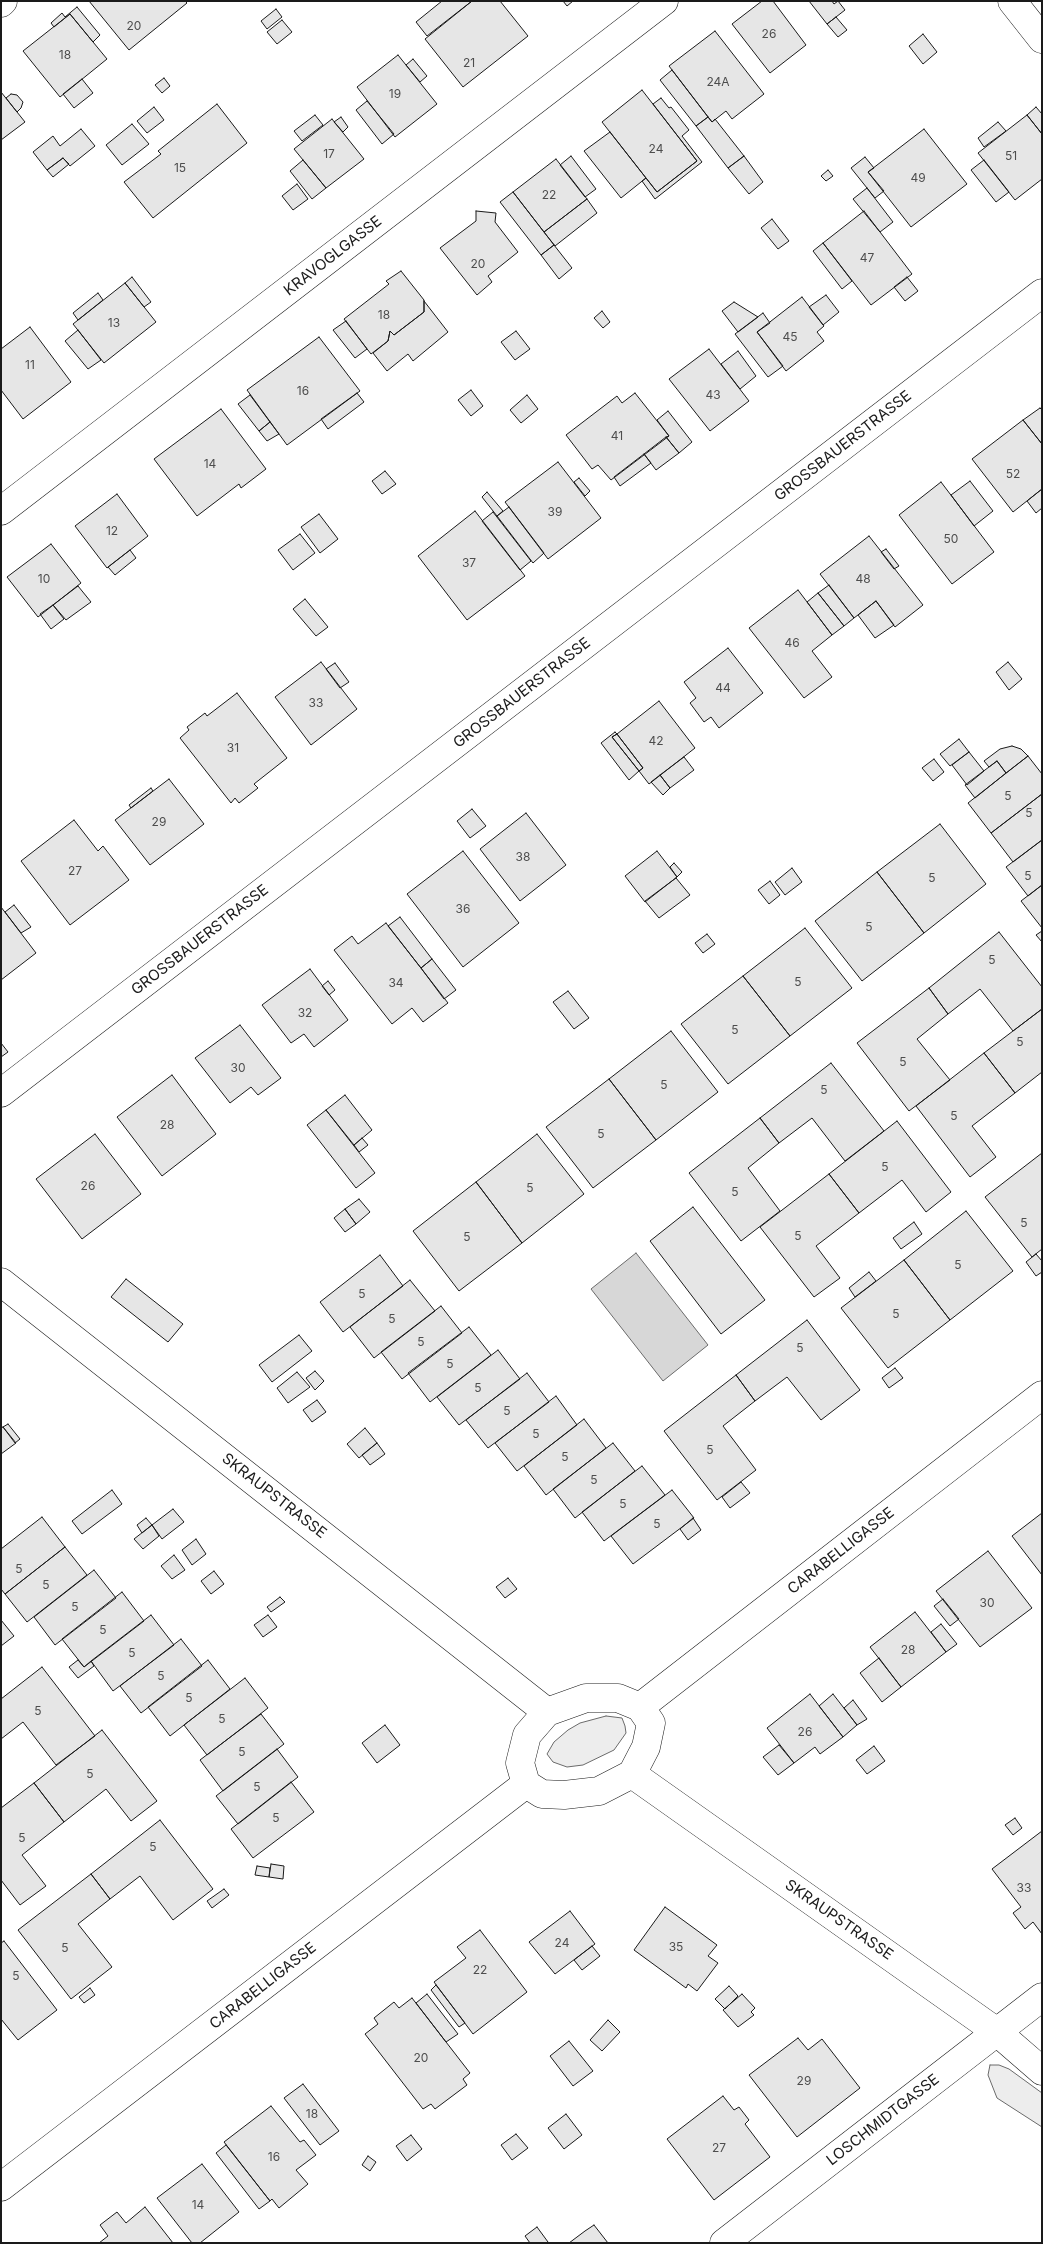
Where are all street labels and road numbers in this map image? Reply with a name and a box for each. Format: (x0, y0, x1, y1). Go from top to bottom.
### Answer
street label: KRAVOGLGASSE (281, 212, 385, 300)
street label: GROSSBAUERSTRASSE (771, 387, 915, 505)
street label: GROSSBAUERSTRASSE (450, 634, 594, 752)
street label: GROSSBAUERSTRASSE (128, 881, 272, 999)
street label: SKRAUPSTRASSE (218, 1450, 330, 1542)
street label: CARABELLIGASSE (784, 1504, 898, 1598)
street label: SKRAUPSTRASSE (782, 1876, 896, 1964)
street label: CARABELLIGASSE (206, 1939, 320, 2033)
street label: LOSCHMIDTGASSE (823, 2070, 943, 2170)

